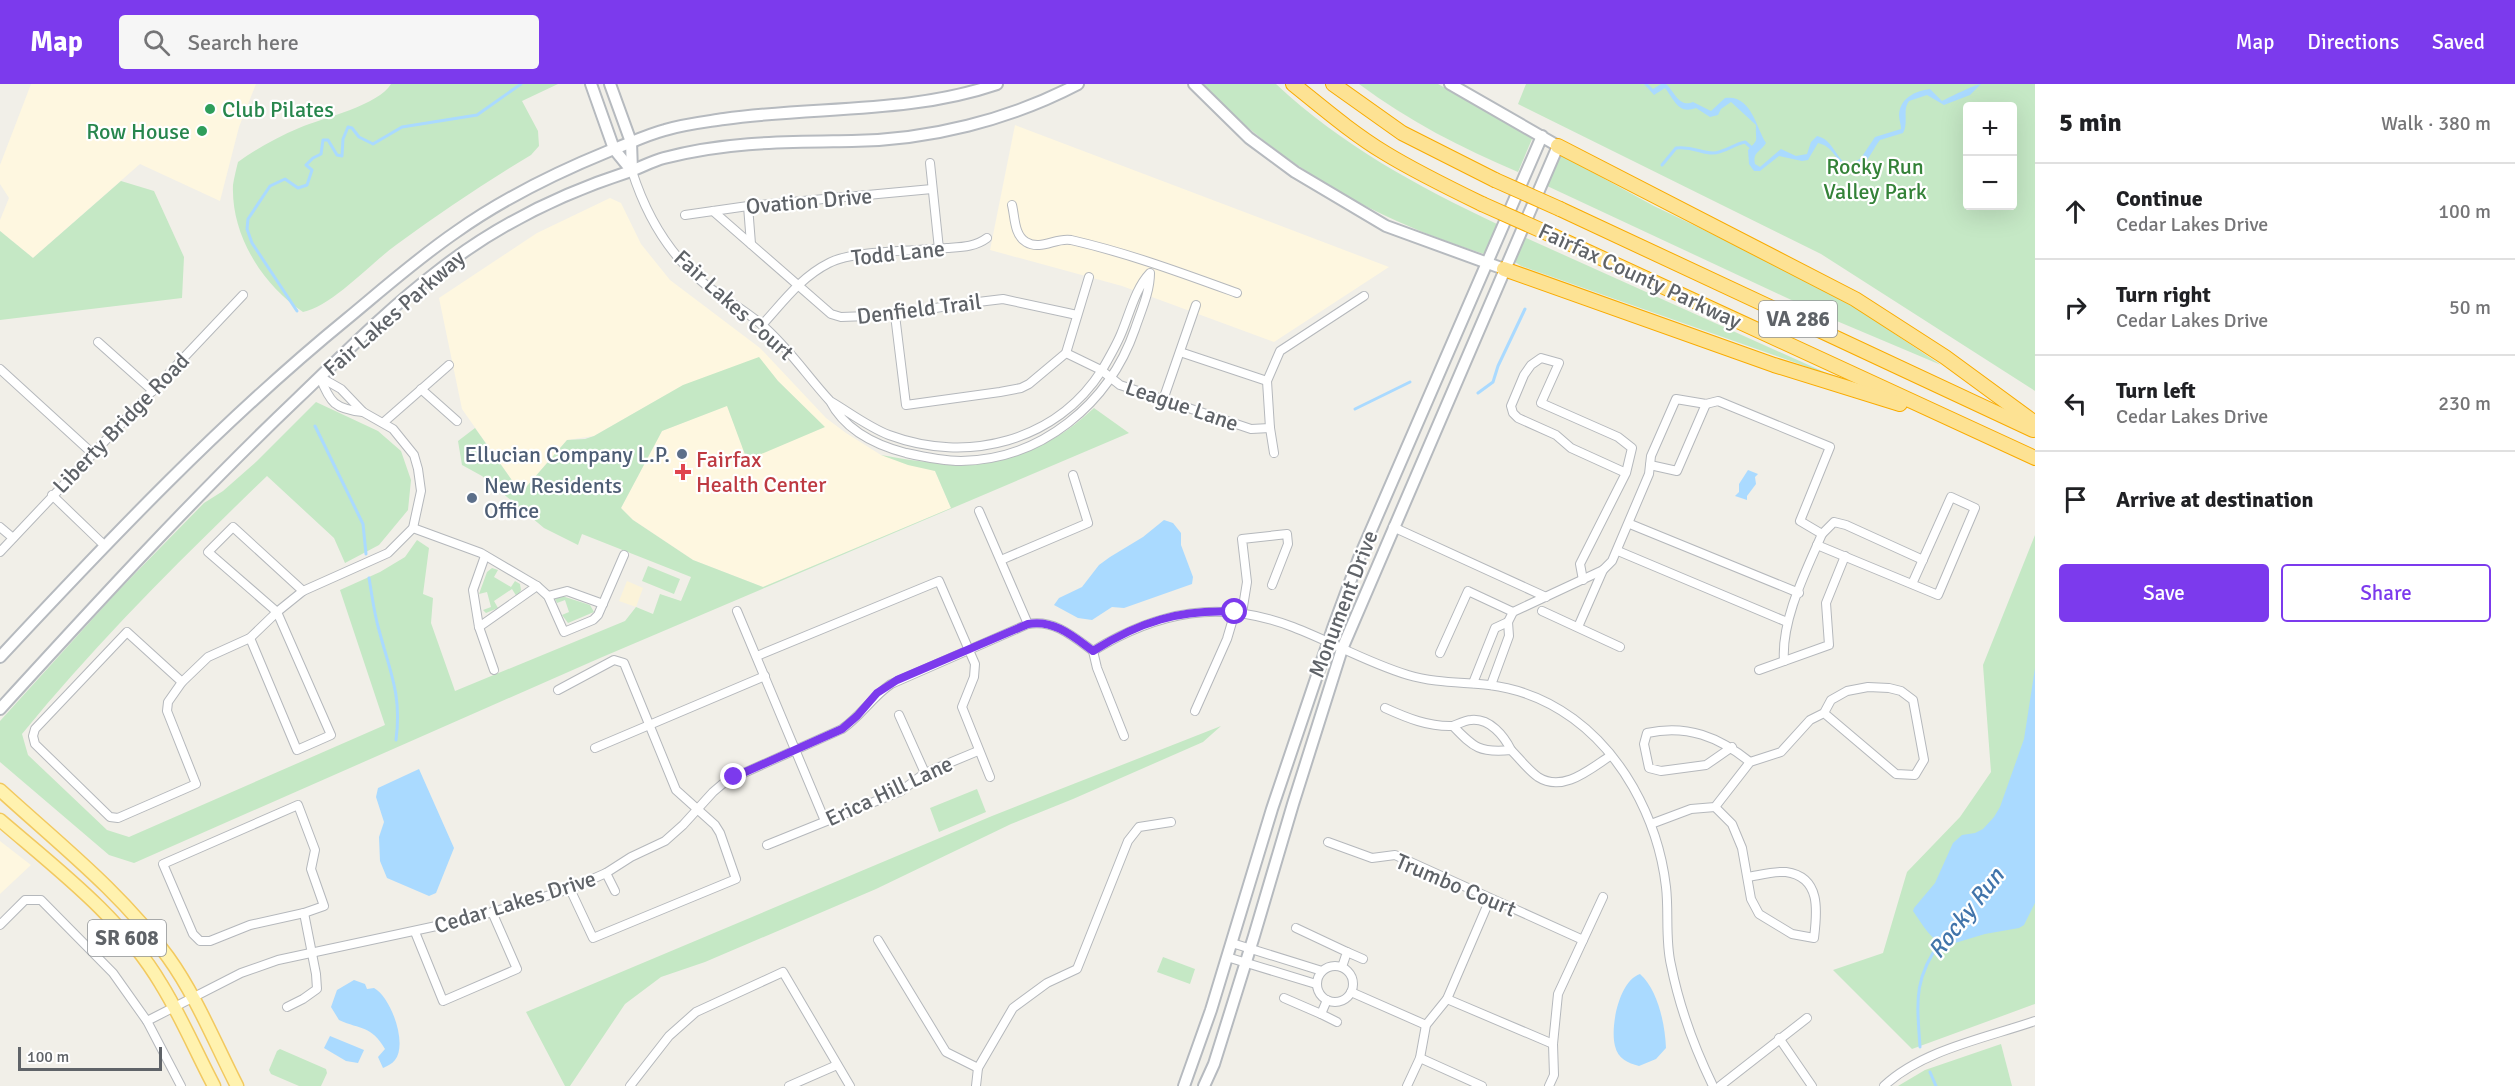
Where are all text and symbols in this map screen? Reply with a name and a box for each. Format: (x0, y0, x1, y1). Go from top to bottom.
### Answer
search box (119, 15, 539, 69)
text: Map (30, 25, 83, 59)
icon: search (140, 26, 173, 59)
text: Search here (188, 29, 299, 56)
text: Map (2236, 29, 2274, 55)
text: Directions (2307, 29, 2399, 55)
text: Saved (2432, 29, 2485, 55)
place label: Club Pilates (222, 96, 334, 123)
marker: Club Pilates (203, 102, 217, 116)
map controls (1963, 102, 2017, 210)
button: + (1963, 102, 2017, 156)
text: 5 min (2059, 107, 2122, 139)
text: Walk · 380 m (2381, 111, 2491, 136)
place label: Row House (86, 118, 190, 145)
marker: Row House (195, 124, 209, 138)
park label: Rocky Run Valley Park (1823, 153, 1927, 205)
button: − (1963, 156, 2017, 210)
street label: Ovation Drive (745, 182, 873, 220)
text: Continue (2116, 185, 2203, 212)
icon: ahead (2059, 195, 2092, 228)
text: 100 m (2438, 199, 2491, 224)
text: Cedar Lakes Drive (2116, 212, 2268, 237)
street label: Fairfax County Parkway (1534, 217, 1746, 335)
street label: Todd Lane (850, 235, 946, 271)
street label: Fair Lakes Parkway (318, 244, 471, 382)
street label: Fair Lakes Court (668, 244, 800, 366)
text: Turn right (2116, 281, 2211, 308)
street label: Denfield Trail (855, 288, 983, 330)
icon: right (2059, 291, 2092, 324)
text: 50 m (2449, 295, 2491, 320)
road number: VA 286 (1759, 301, 1837, 337)
text: Cedar Lakes Drive (2116, 308, 2268, 333)
street label: Liberty Bridge Road (47, 347, 195, 499)
street label: League Lane (1122, 373, 1242, 437)
text: Turn left (2116, 377, 2196, 404)
icon: left (2059, 387, 2092, 420)
text: 230 m (2438, 391, 2491, 416)
text: Cedar Lakes Drive (2116, 404, 2268, 429)
place label: Ellucian Company L.P. (465, 441, 670, 468)
place label: Fairfax Health Center (696, 446, 826, 498)
marker: Ellucian Company L.P. (675, 447, 689, 461)
marker: Fairfax Health Center (674, 463, 692, 481)
place label: New Residents Office (484, 472, 622, 524)
icon: arrive (2059, 483, 2092, 516)
text: Arrive at destination (2116, 486, 2313, 513)
marker: New Residents Office (465, 491, 479, 505)
street label: Monument Drive (1303, 527, 1383, 681)
button: Save (2059, 564, 2269, 622)
button: Share (2281, 564, 2491, 622)
route start (1221, 598, 1247, 624)
street label: Erica Hill Lane (821, 750, 957, 832)
route end (720, 763, 746, 789)
street label: Trumbo Court (1392, 848, 1521, 923)
water label: Rocky Run (1921, 861, 2011, 964)
street label: Cedar Lakes Drive (431, 865, 599, 939)
road number: SR 608 (88, 920, 166, 956)
scale bar (18, 1044, 162, 1072)
text: 100 m (27, 1047, 69, 1067)

